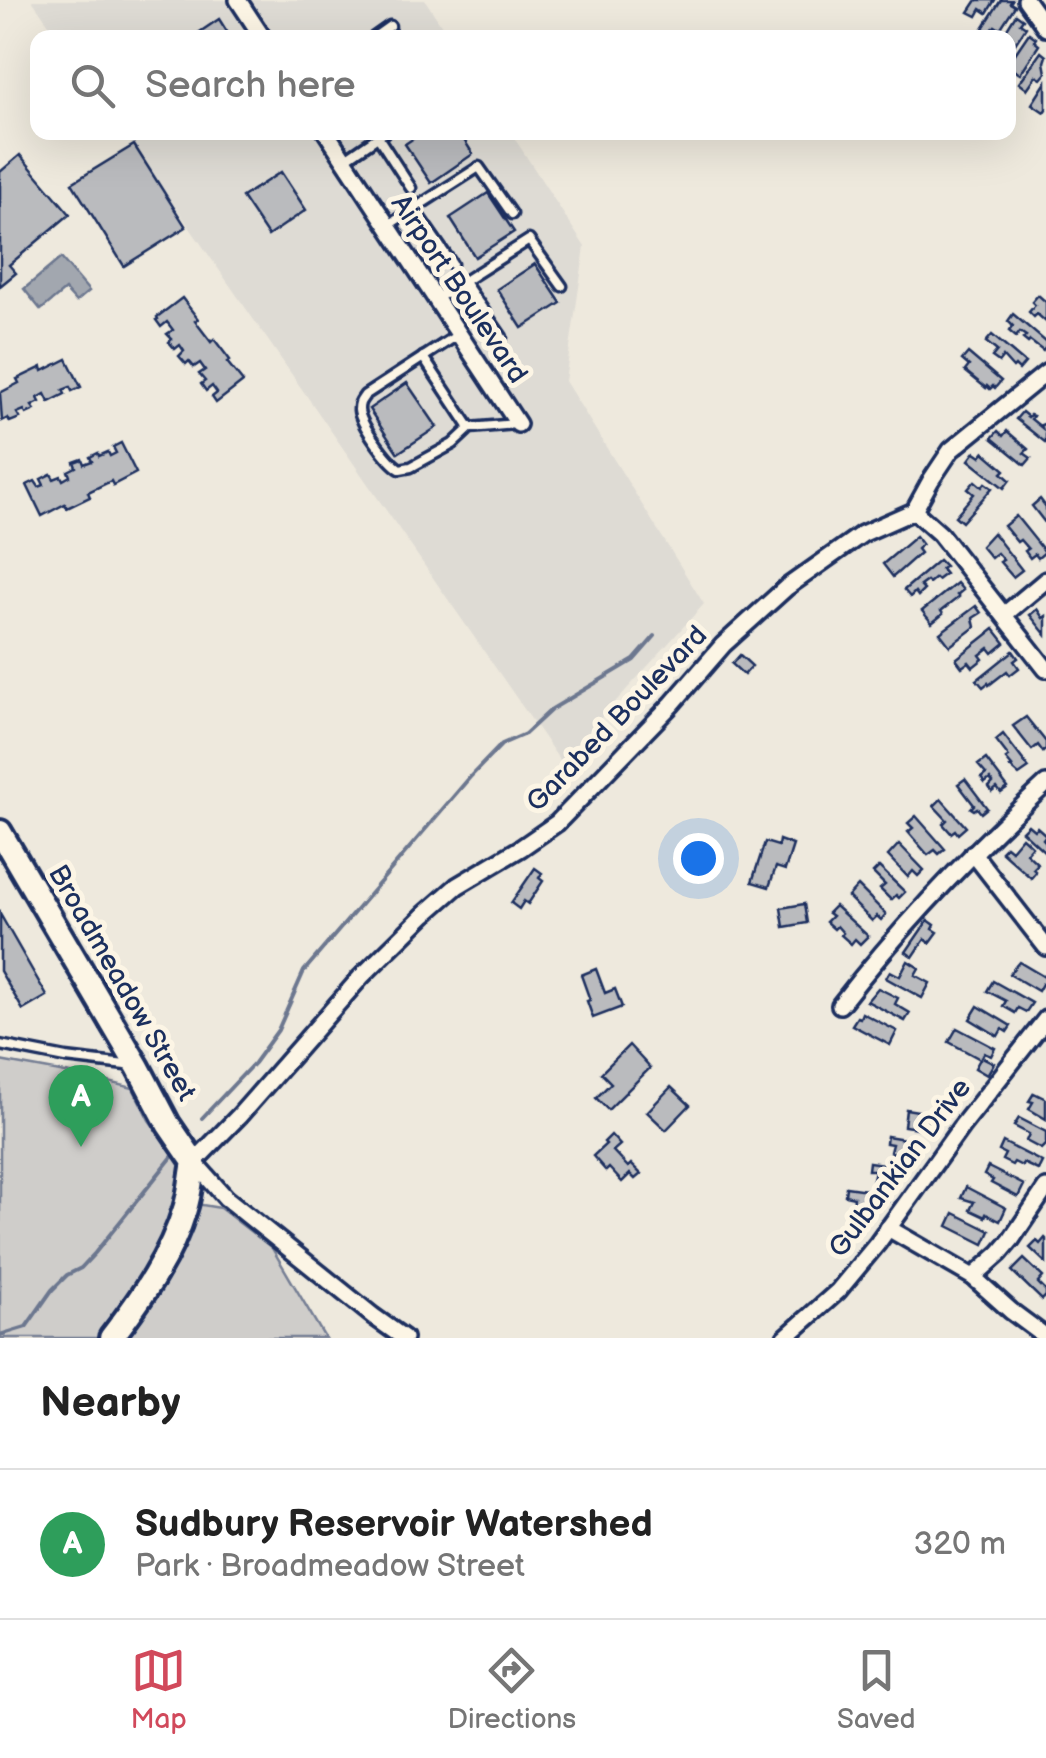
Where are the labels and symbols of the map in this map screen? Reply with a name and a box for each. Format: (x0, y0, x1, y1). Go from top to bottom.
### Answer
street label: Airport Boulevard (384, 189, 534, 389)
street label: Garabed Boulevard (520, 619, 714, 819)
your location (673, 833, 724, 884)
street label: Broadmeadow Street (41, 859, 203, 1107)
pin: A (48, 1064, 114, 1147)
street label: Gulbankian Drive (822, 1072, 978, 1264)

